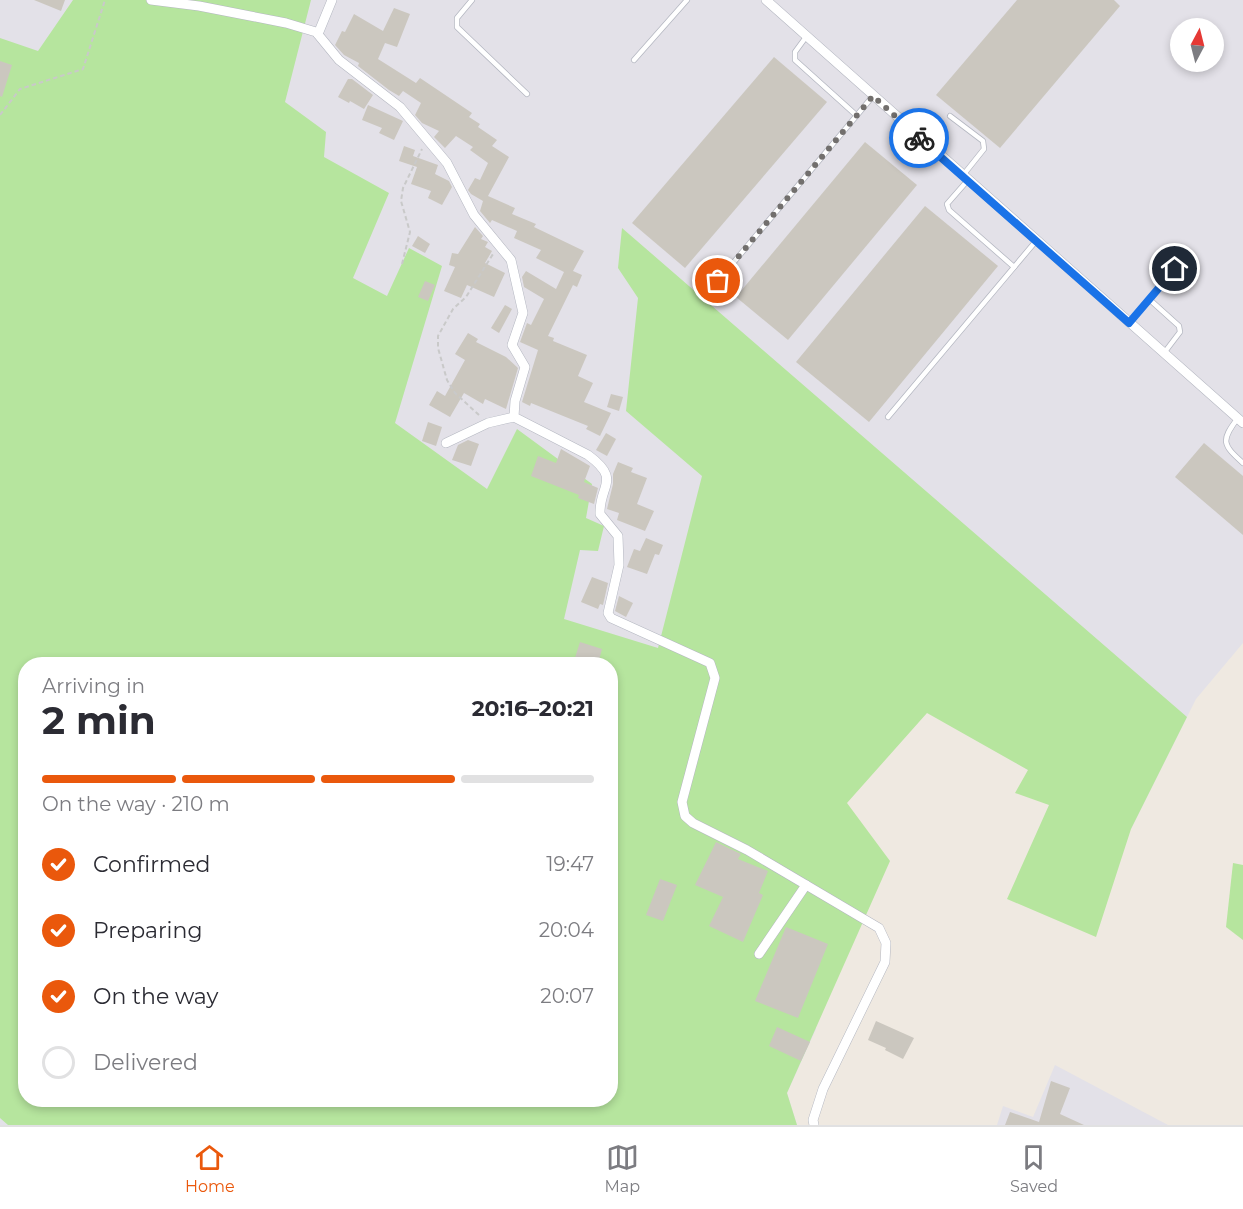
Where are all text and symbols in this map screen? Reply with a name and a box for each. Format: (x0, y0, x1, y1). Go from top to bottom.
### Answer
north arrow (1170, 18, 1224, 72)
map controls (1170, 18, 1224, 72)
courier (889, 108, 949, 168)
icon: bike (903, 122, 936, 155)
pin (1149, 243, 1200, 294)
icon: home (1158, 252, 1191, 285)
pin (692, 255, 743, 306)
icon: bag (701, 264, 734, 297)
text: Arriving in (42, 674, 145, 698)
text: 20:16–20:21 (472, 695, 594, 722)
text: 2 min (42, 696, 156, 744)
text: On the way · 210 m (42, 792, 230, 816)
icon: check (42, 848, 75, 881)
text: Confirmed (93, 851, 210, 878)
text: 19:47 (546, 852, 594, 876)
icon: check (42, 914, 75, 947)
text: Preparing (93, 917, 202, 944)
text: 20:04 (539, 918, 594, 942)
icon: check (42, 980, 75, 1013)
text: On the way (93, 983, 218, 1010)
text: 20:07 (540, 984, 594, 1008)
text: Delivered (93, 1049, 198, 1076)
tab: Home (185, 1141, 235, 1196)
tab: Map (605, 1141, 640, 1196)
tab: Saved (1010, 1141, 1058, 1196)

